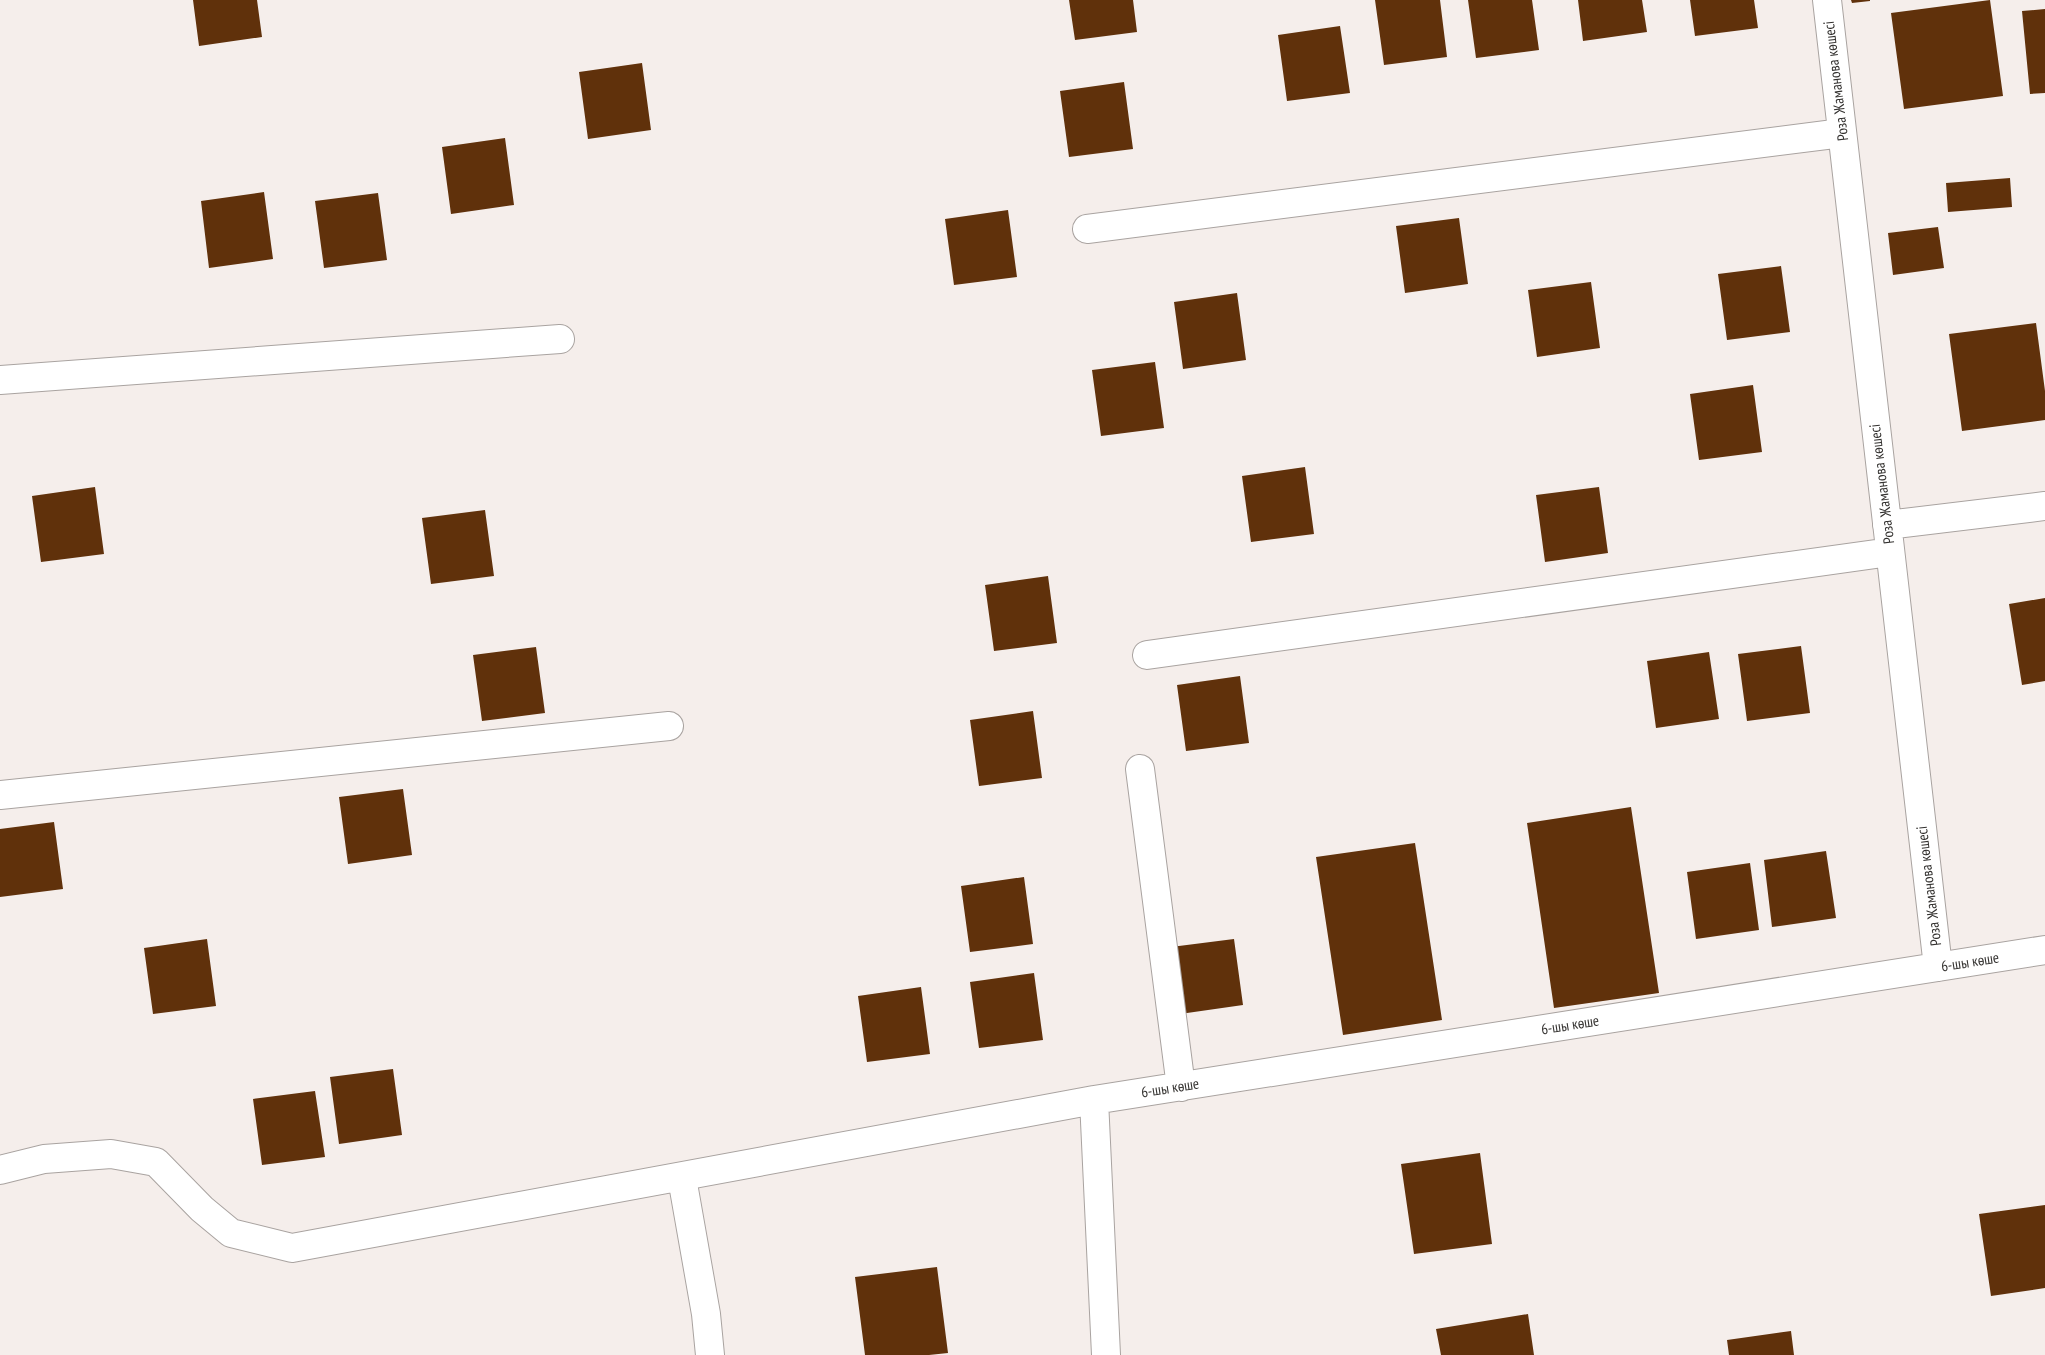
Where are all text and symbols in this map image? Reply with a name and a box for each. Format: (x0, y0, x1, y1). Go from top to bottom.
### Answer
street label: Роза Жаманова көшесі (1819, 20, 1852, 142)
street label: Роза Жаманова көшесі (1865, 423, 1898, 545)
street label: Роза Жаманова көшесі (1912, 825, 1945, 947)
street label: 6-шы көше (1940, 948, 2000, 975)
street label: 6-шы көше (1540, 1011, 1600, 1038)
street label: 6-шы көше (1140, 1074, 1200, 1101)

